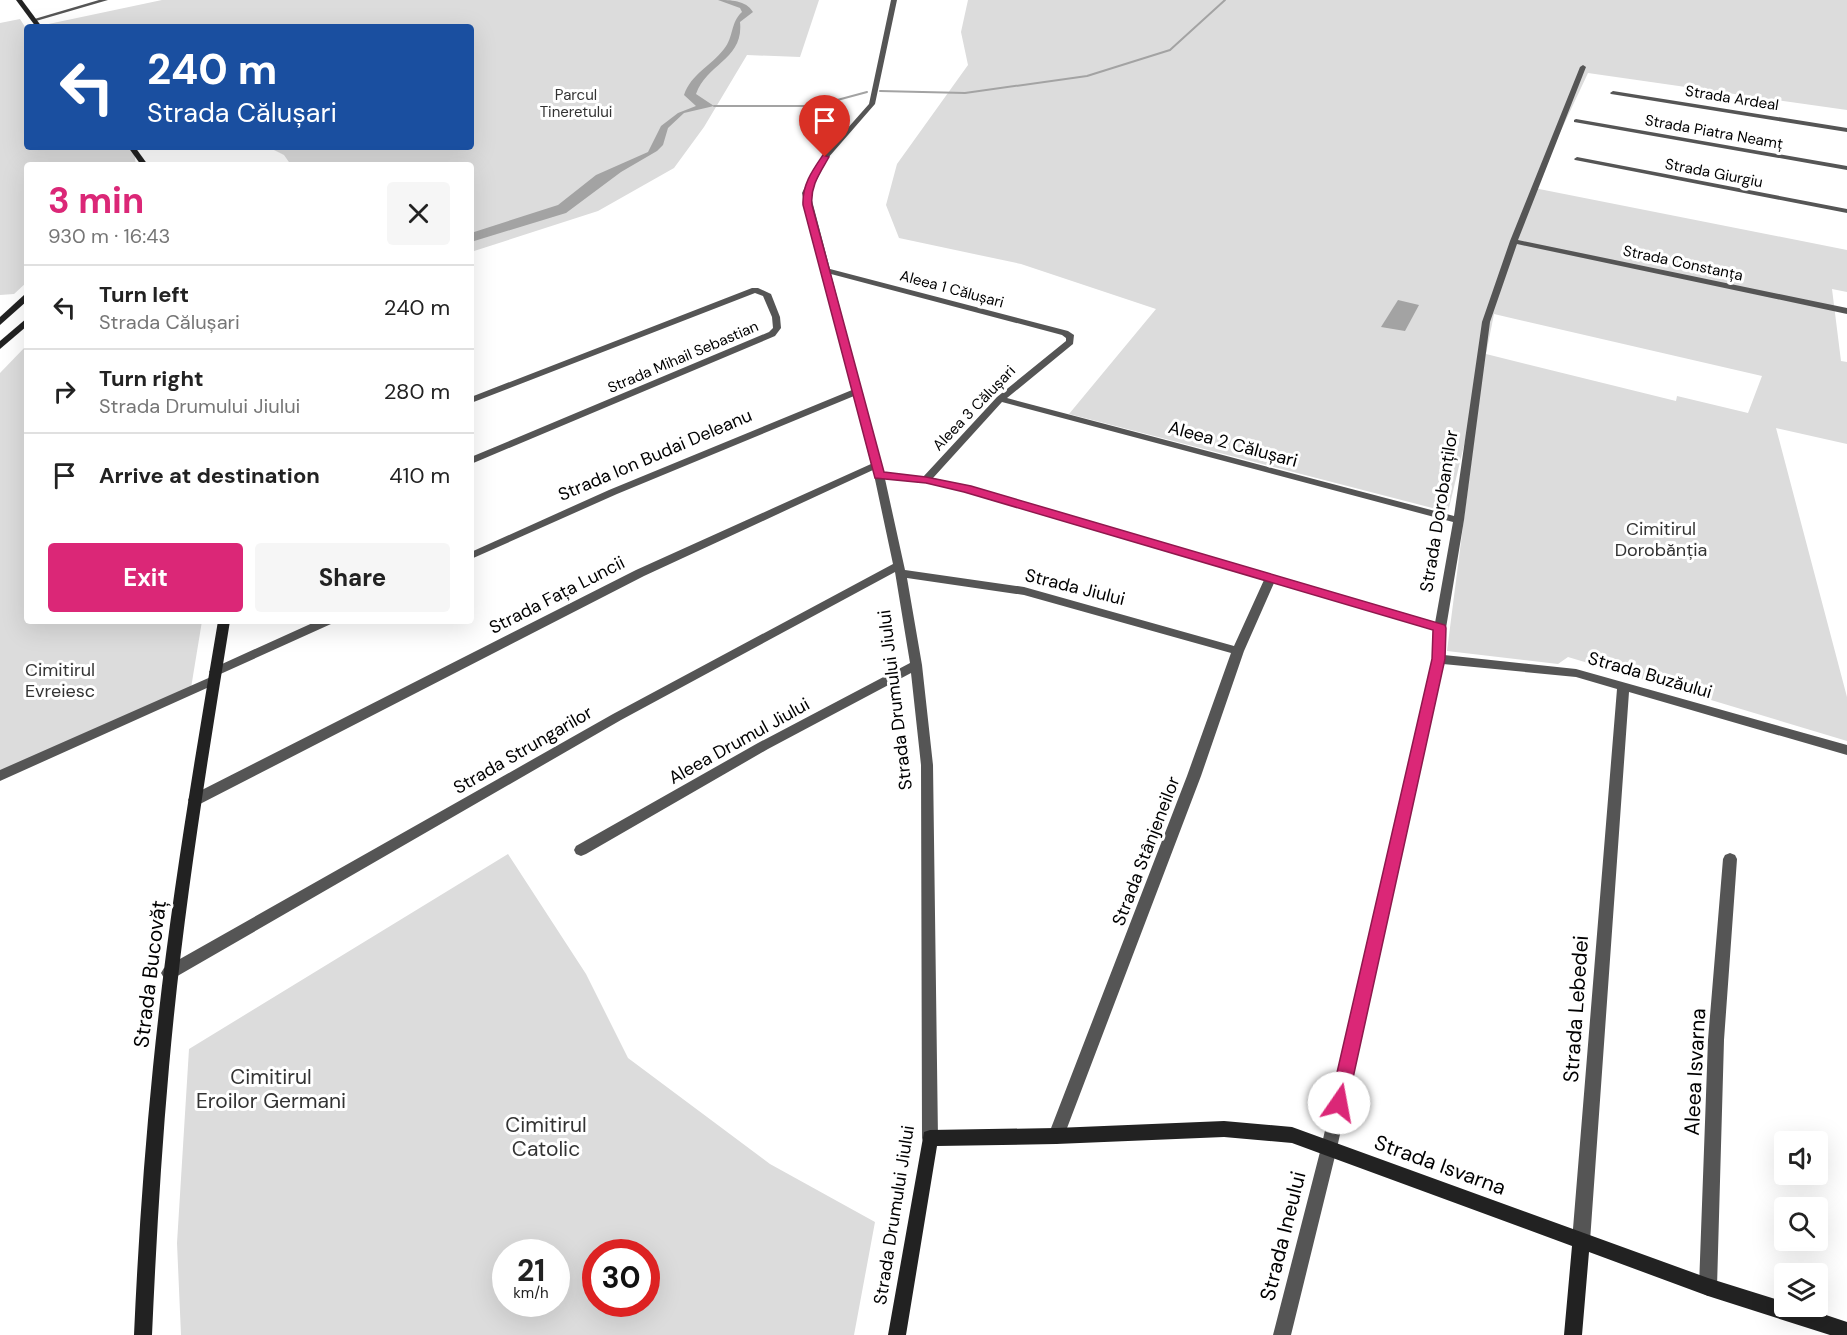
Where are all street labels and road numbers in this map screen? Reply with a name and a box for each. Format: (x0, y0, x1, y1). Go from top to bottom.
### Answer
street label: Strada Ardeal (1684, 81, 1780, 115)
street label: Strada Piatra Neamț (1643, 110, 1785, 154)
street label: Strada Giurgiu (1663, 154, 1765, 192)
street label: Strada Constanța (1621, 241, 1745, 285)
street label: Aleea 1 Călușari (898, 266, 1006, 312)
street label: Strada Mihail Sebastian (605, 316, 761, 398)
street label: Aleea 3 Călușari (928, 361, 1020, 455)
street label: Strada Ion Budai Deleanu (554, 403, 756, 507)
street label: Aleea 2 Călușari (1166, 415, 1300, 473)
street label: Strada Dorobanților (1414, 428, 1464, 594)
street label: Strada Fața Luncii (485, 550, 629, 640)
street label: Strada Jiului (1023, 563, 1127, 611)
street label: Strada Drumului Jiului (872, 609, 918, 791)
street label: Strada Buzăului (1585, 646, 1715, 704)
street label: Aleea Drumul Jiului (664, 692, 814, 790)
street label: Strada Strungarilor (449, 700, 597, 800)
street label: Strada Stânjeneilor (1106, 773, 1186, 929)
street label: Strada Bucovăț (127, 899, 173, 1049)
street label: Strada Lebedei (1557, 934, 1595, 1084)
street label: Aleea Isvarna (1678, 1008, 1712, 1136)
street label: Strada Drumului Jiului (868, 1124, 920, 1306)
street label: Strada Isvarna (1370, 1128, 1510, 1202)
street label: Strada Ineului (1253, 1168, 1313, 1304)

